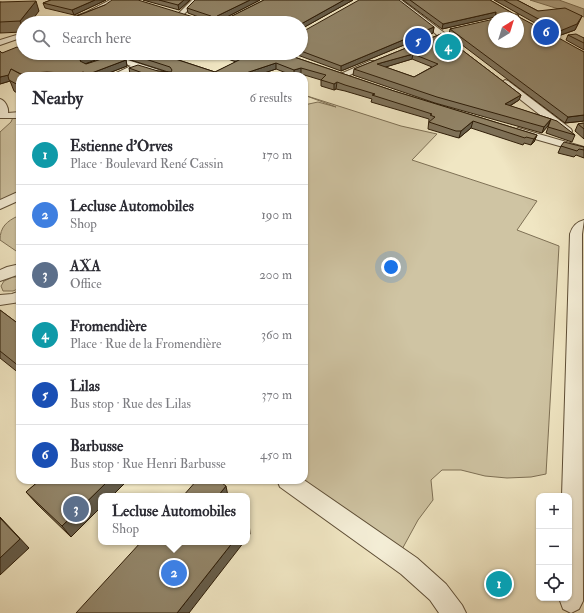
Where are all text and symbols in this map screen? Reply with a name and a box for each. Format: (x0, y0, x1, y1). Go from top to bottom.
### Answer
north arrow (488, 12, 524, 48)
search box (16, 16, 308, 60)
pin: 6 (533, 17, 559, 47)
pin: 5 (405, 26, 431, 56)
icon: search (30, 27, 52, 49)
text: Search here (62, 29, 131, 48)
pin: 4 (435, 32, 461, 62)
text: Nearby (32, 88, 83, 109)
text: 6 results (249, 90, 292, 106)
text: Estienne d'Orves (70, 137, 173, 156)
text: 1 (43, 147, 47, 163)
text: 170 m (262, 147, 292, 163)
text: Place · Boulevard René Cassin (70, 156, 223, 172)
text: Lecluse Automobiles (70, 197, 194, 216)
text: 2 (42, 207, 48, 223)
text: 190 m (261, 207, 292, 223)
text: Shop (70, 216, 97, 232)
text: AXA (70, 257, 101, 276)
your location (381, 257, 401, 277)
text: 3 (43, 267, 48, 283)
text: 200 m (259, 267, 292, 283)
text: Office (70, 276, 102, 292)
text: Fromendière (70, 317, 147, 336)
text: 4 (41, 327, 49, 343)
text: 360 m (261, 327, 292, 343)
text: Place · Rue de la Fromendière (70, 336, 222, 352)
text: Lilas (70, 377, 100, 396)
text: 5 (42, 387, 48, 403)
text: 370 m (262, 387, 292, 403)
text: Bus stop · Rue des Lilas (70, 396, 191, 412)
text: Barbusse (70, 437, 123, 456)
text: 6 (42, 447, 48, 463)
text: 450 m (260, 447, 292, 463)
text: Bus stop · Rue Henri Barbusse (70, 456, 226, 472)
popup (98, 493, 250, 545)
map controls (536, 493, 572, 601)
button: + (536, 493, 572, 529)
pin: 3 (63, 494, 89, 524)
text: Lecluse Automobiles (112, 502, 236, 521)
text: Shop (112, 521, 139, 537)
button: − (536, 529, 572, 565)
pin: 2 (161, 558, 187, 588)
button: locate (536, 565, 572, 601)
pin: 1 (486, 569, 512, 599)

